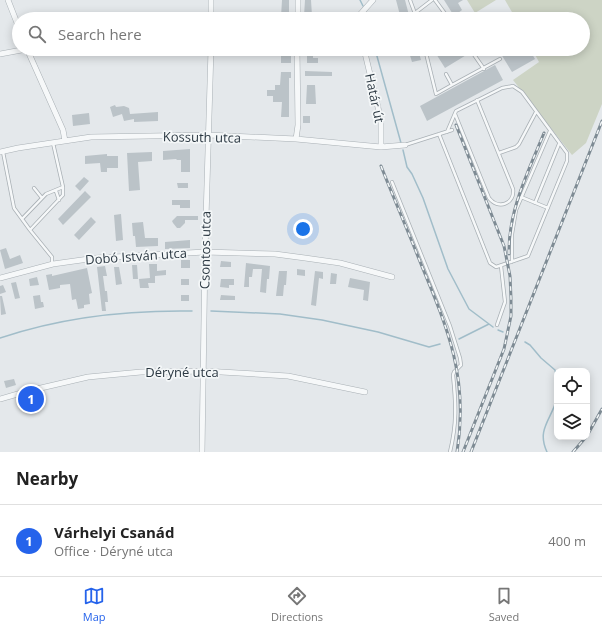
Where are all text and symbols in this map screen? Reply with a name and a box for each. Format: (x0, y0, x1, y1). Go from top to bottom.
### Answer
search box (12, 12, 590, 56)
icon: search (26, 23, 48, 45)
text: Search here (58, 24, 142, 44)
street label: Határ út (361, 72, 389, 125)
street label: Kossuth utca (163, 127, 241, 147)
street label: Csontos utca (195, 211, 215, 289)
your location (293, 219, 313, 239)
street label: Dobó István utca (84, 243, 188, 269)
street label: Déryné utca (145, 363, 219, 381)
map controls (554, 368, 590, 440)
button: locate (554, 368, 590, 404)
pin: 1 (18, 384, 44, 414)
button: layers (554, 404, 590, 440)
text: Nearby (16, 467, 78, 490)
text: Várhelyi Csanád (54, 522, 174, 542)
text: 1 (25, 532, 33, 550)
text: 400 m (548, 532, 586, 550)
text: Office · Déryné utca (54, 542, 173, 560)
tab: Map (83, 585, 106, 624)
tab: Directions (271, 585, 323, 624)
tab: Saved (489, 585, 519, 624)

